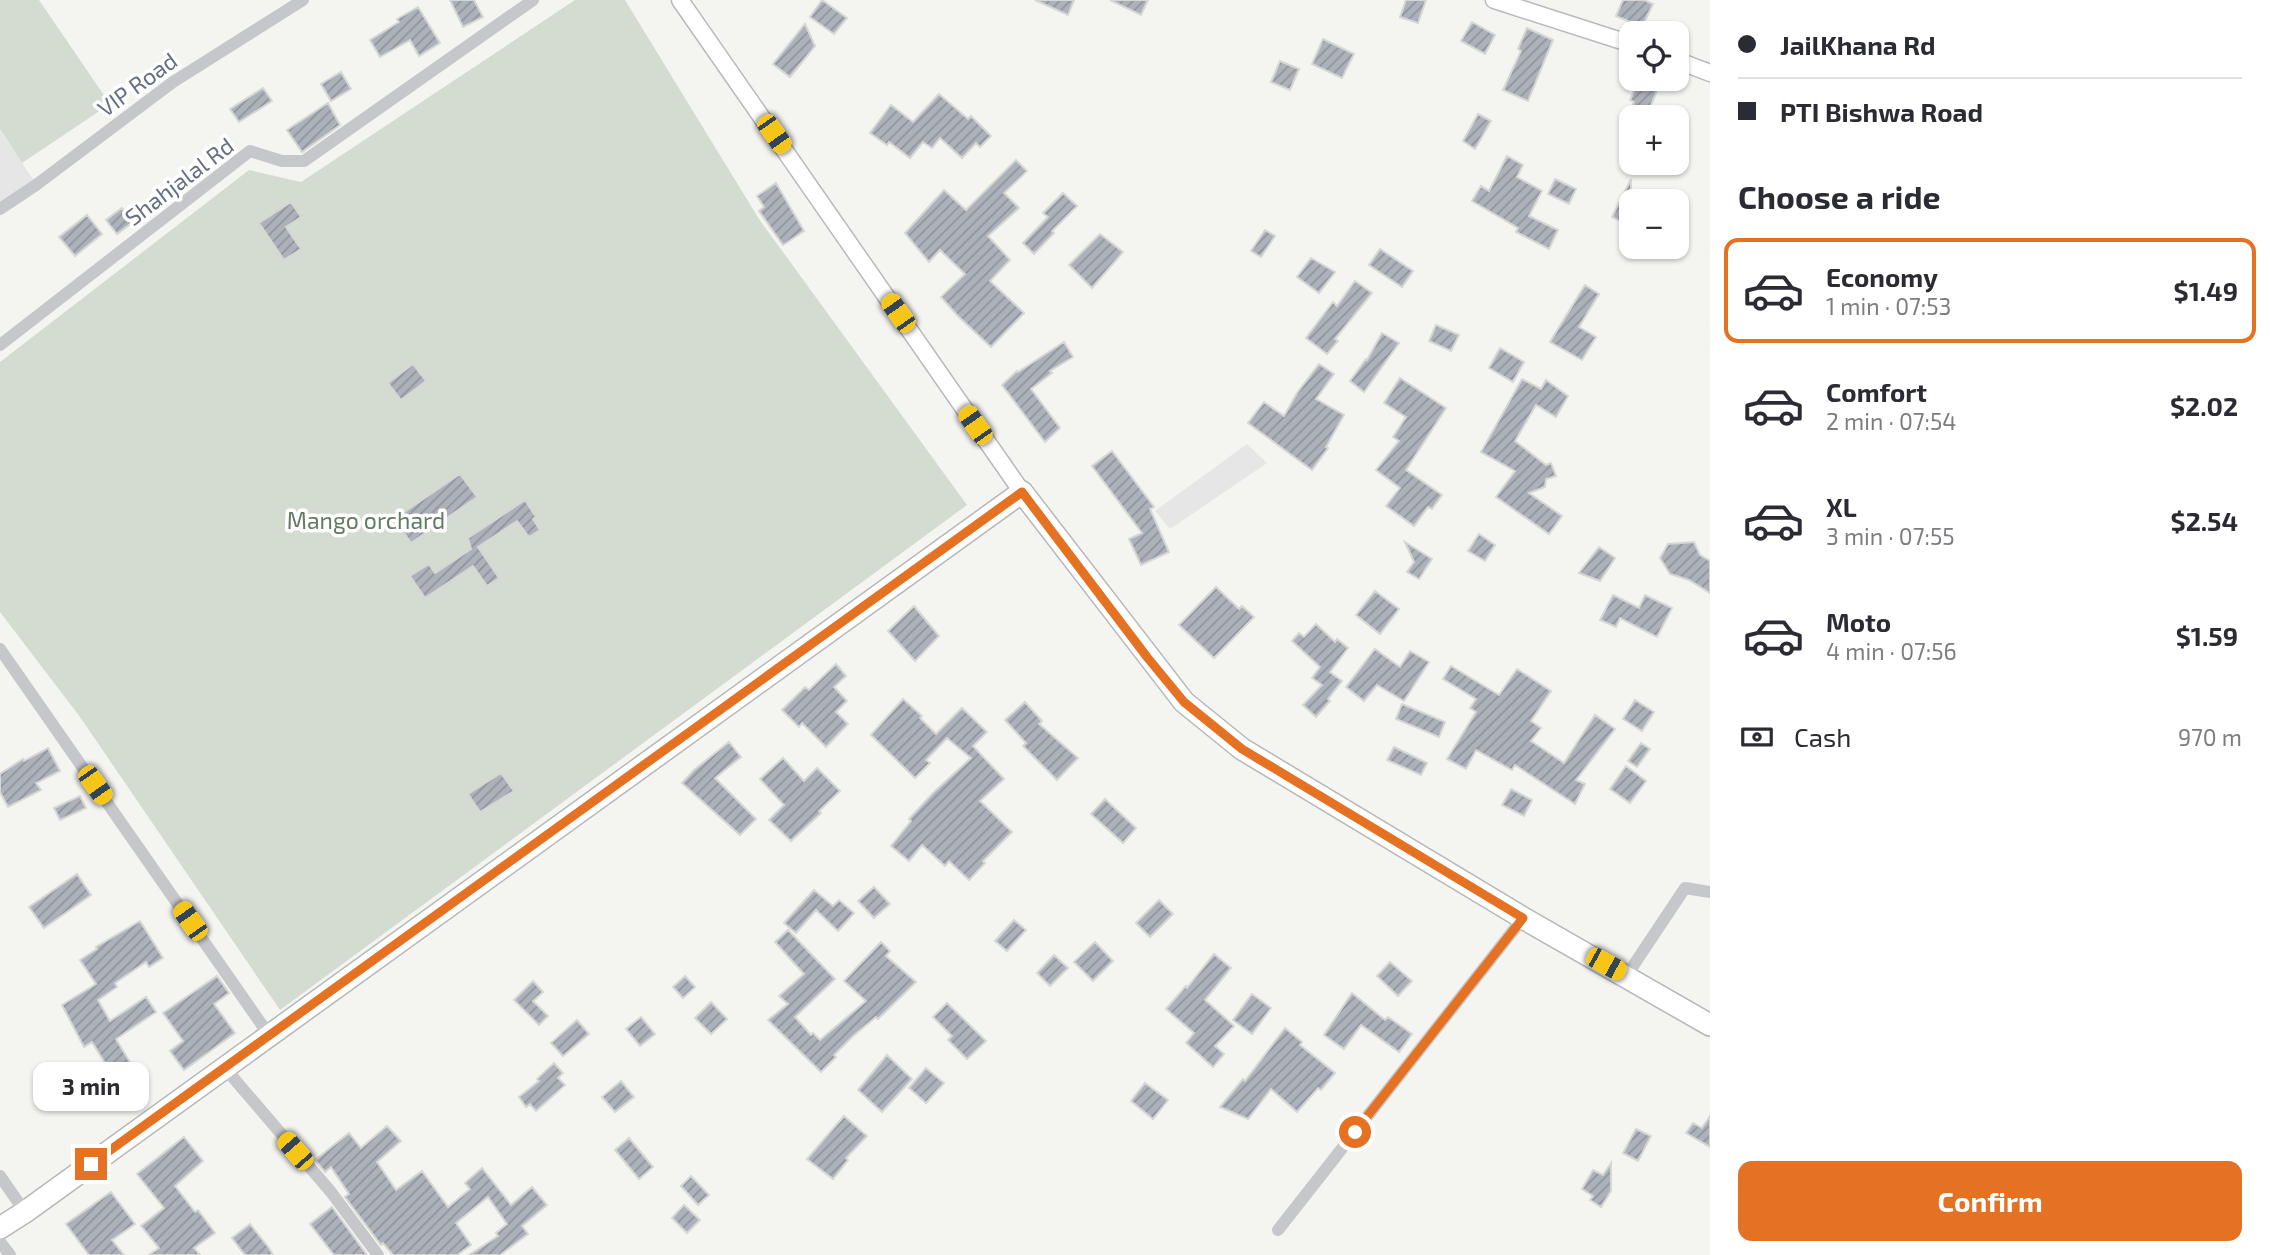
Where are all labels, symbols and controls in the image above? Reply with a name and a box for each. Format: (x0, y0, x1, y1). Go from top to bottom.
map controls (1619, 21, 1689, 259)
button: locate (1619, 21, 1689, 91)
text: JailKhana Rd (1780, 29, 1935, 60)
street label: VIP Road (92, 46, 182, 122)
text: PTI Bishwa Road (1780, 96, 1983, 127)
button: + (1619, 105, 1689, 175)
car (754, 111, 795, 157)
street label: Shahjalal Rd (119, 131, 239, 231)
text: Choose a ride (1738, 177, 1941, 215)
button: − (1619, 189, 1689, 259)
icon: car (1742, 259, 1805, 322)
text: Economy (1826, 261, 1938, 292)
text: $1.49 (2174, 275, 2238, 306)
car (878, 290, 919, 336)
text: 1 min · 07:53 (1826, 292, 1951, 320)
icon: car (1742, 374, 1805, 437)
text: Comfort (1826, 376, 1927, 407)
text: $2.02 (2170, 390, 2238, 421)
car (955, 402, 996, 448)
text: 2 min · 07:54 (1826, 407, 1957, 435)
icon: car (1742, 489, 1805, 552)
text: XL (1826, 491, 1857, 522)
text: $2.54 (2171, 505, 2238, 536)
park label: Mango orchard (287, 506, 445, 534)
text: 3 min · 07:55 (1826, 522, 1955, 550)
icon: car (1742, 604, 1805, 667)
text: Moto (1826, 606, 1891, 637)
text: $1.59 (2176, 620, 2238, 651)
text: 4 min · 07:56 (1826, 637, 1957, 665)
icon: cash (1738, 718, 1776, 756)
text: Cash (1794, 721, 1851, 752)
text: 970 m (2178, 723, 2242, 751)
car (75, 762, 116, 808)
car (170, 898, 211, 944)
car (1583, 945, 1630, 983)
callout: 3 min (33, 1062, 149, 1112)
text: 3 min (62, 1072, 120, 1100)
route start (1339, 1116, 1371, 1148)
car (274, 1128, 317, 1174)
route end (75, 1148, 107, 1180)
button: Confirm (1738, 1161, 2242, 1241)

